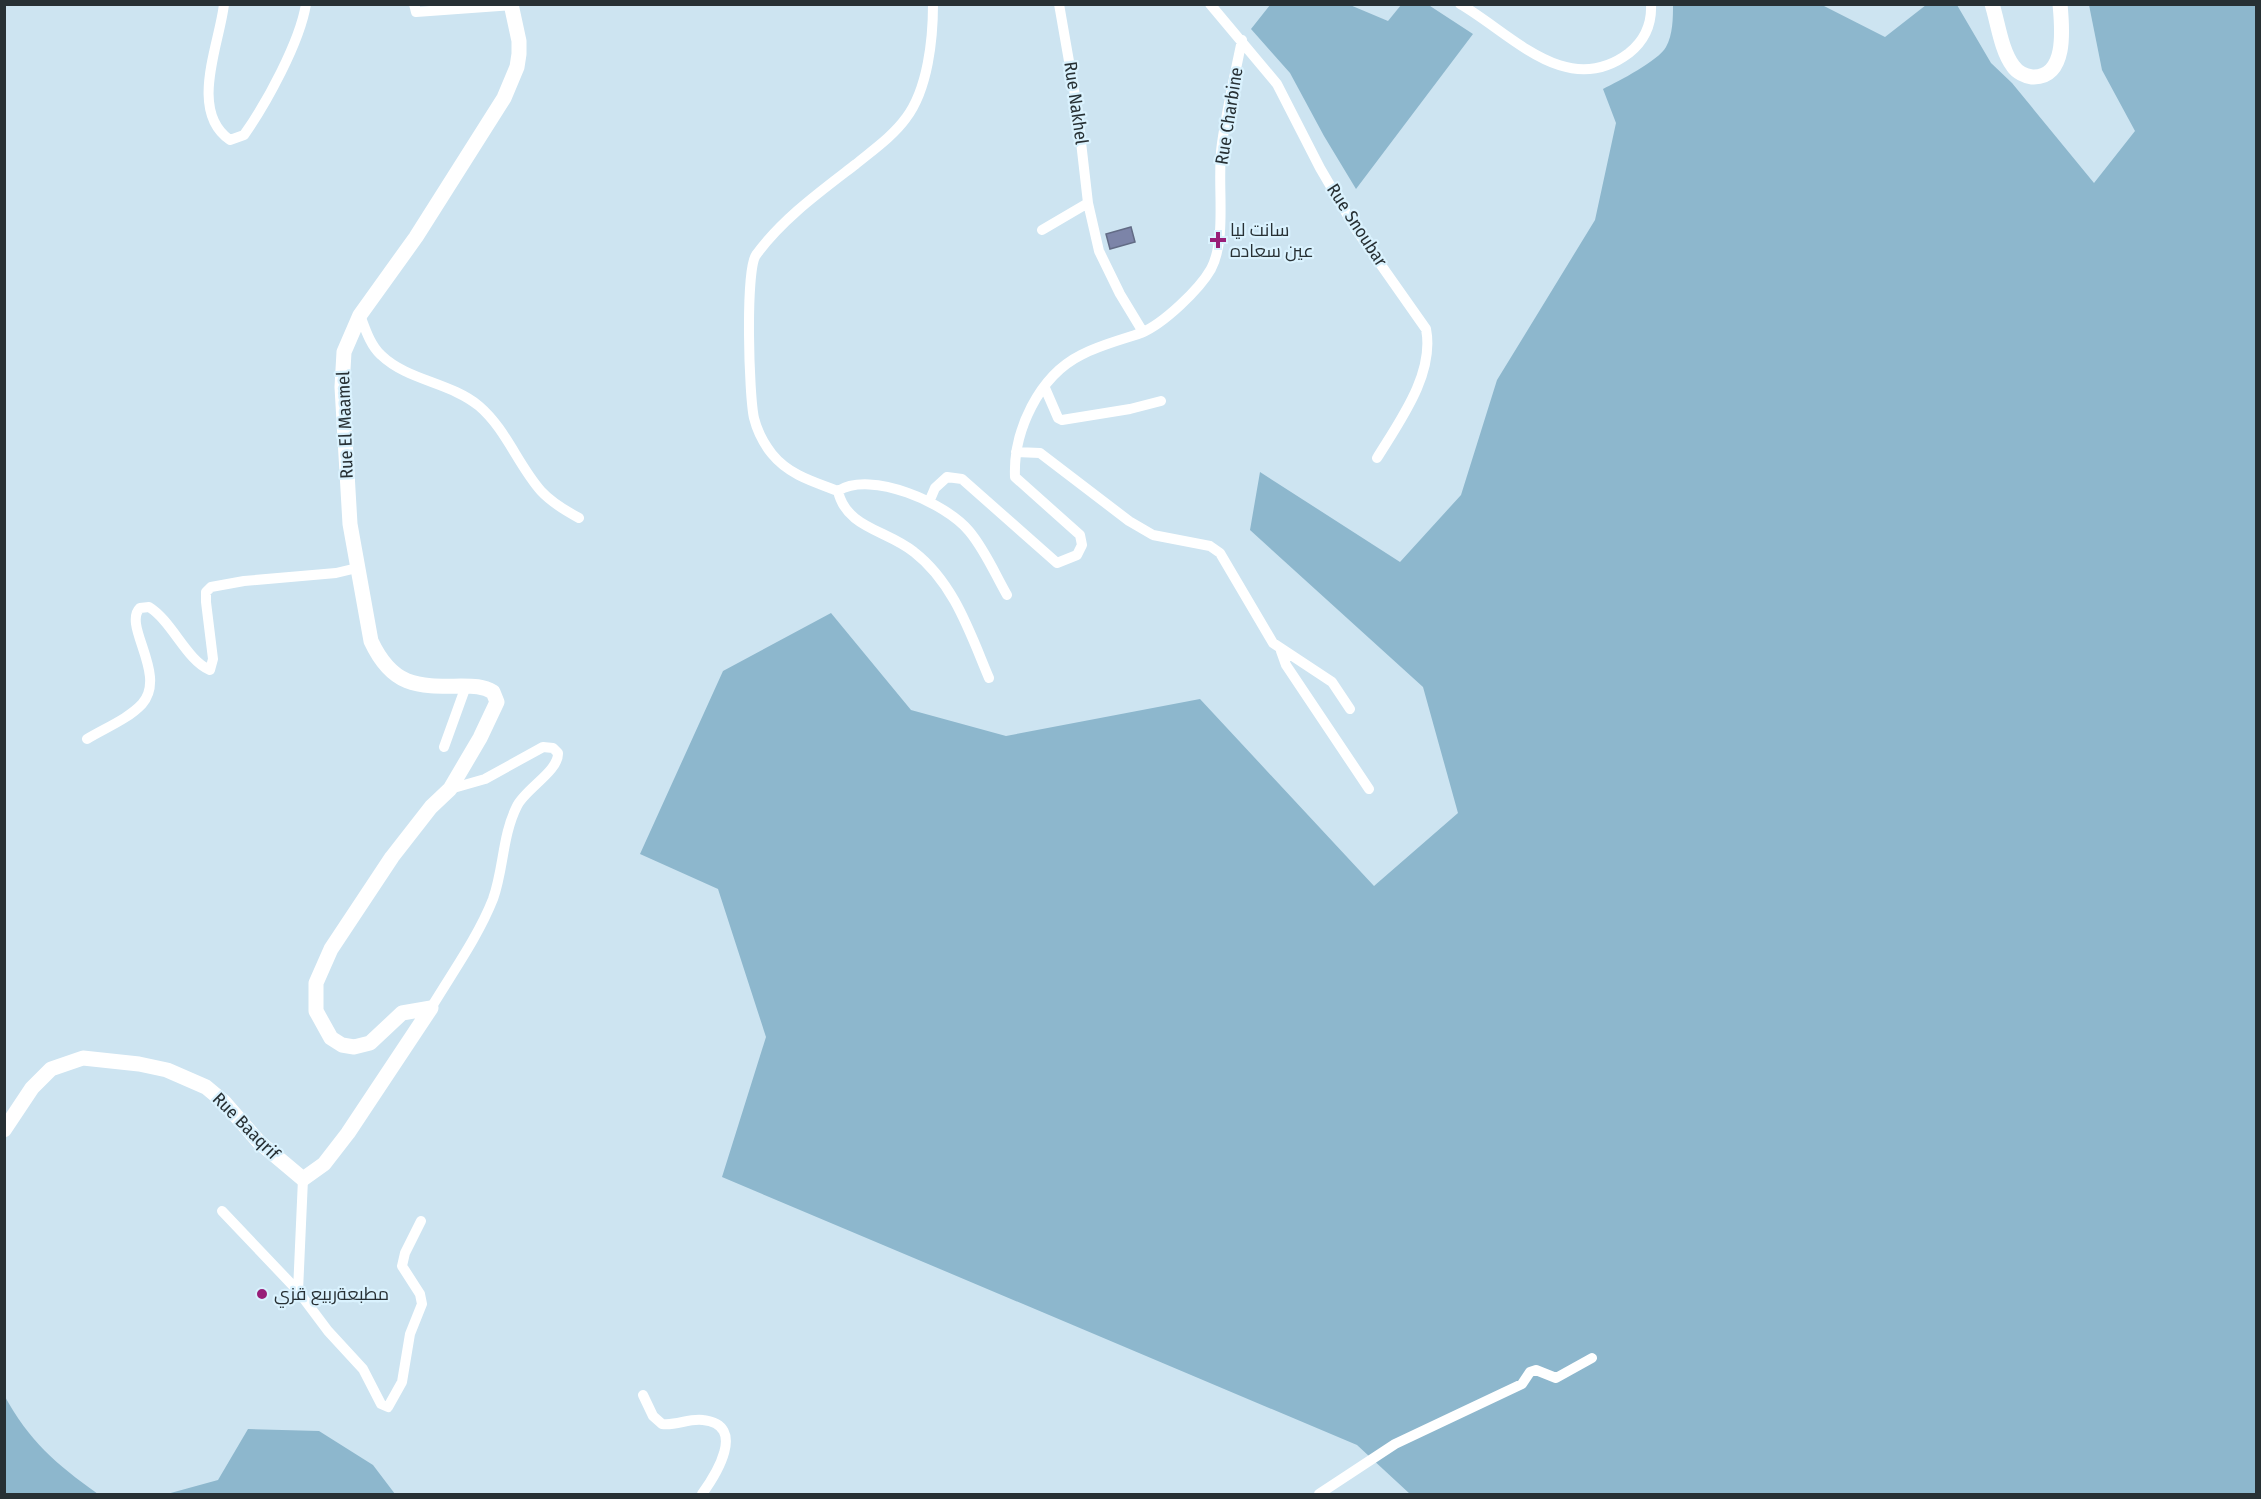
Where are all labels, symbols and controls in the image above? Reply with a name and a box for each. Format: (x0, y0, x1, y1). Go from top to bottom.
street label: Rue Nakhel (1059, 60, 1093, 146)
street label: Rue Charbine (1210, 66, 1248, 166)
street label: Rue Snoubar (1322, 180, 1392, 271)
place label: سانت ليا عين سعاده (1230, 219, 1314, 262)
marker: سانت ليا عين سعاده (1211, 233, 1225, 247)
street label: Rue El Maamel (332, 371, 358, 479)
street label: Rue Baaqrif (208, 1088, 285, 1165)
place label: مطبعةربيع قزي (274, 1283, 389, 1308)
marker: مطبعةربيع قزي (255, 1287, 269, 1301)

